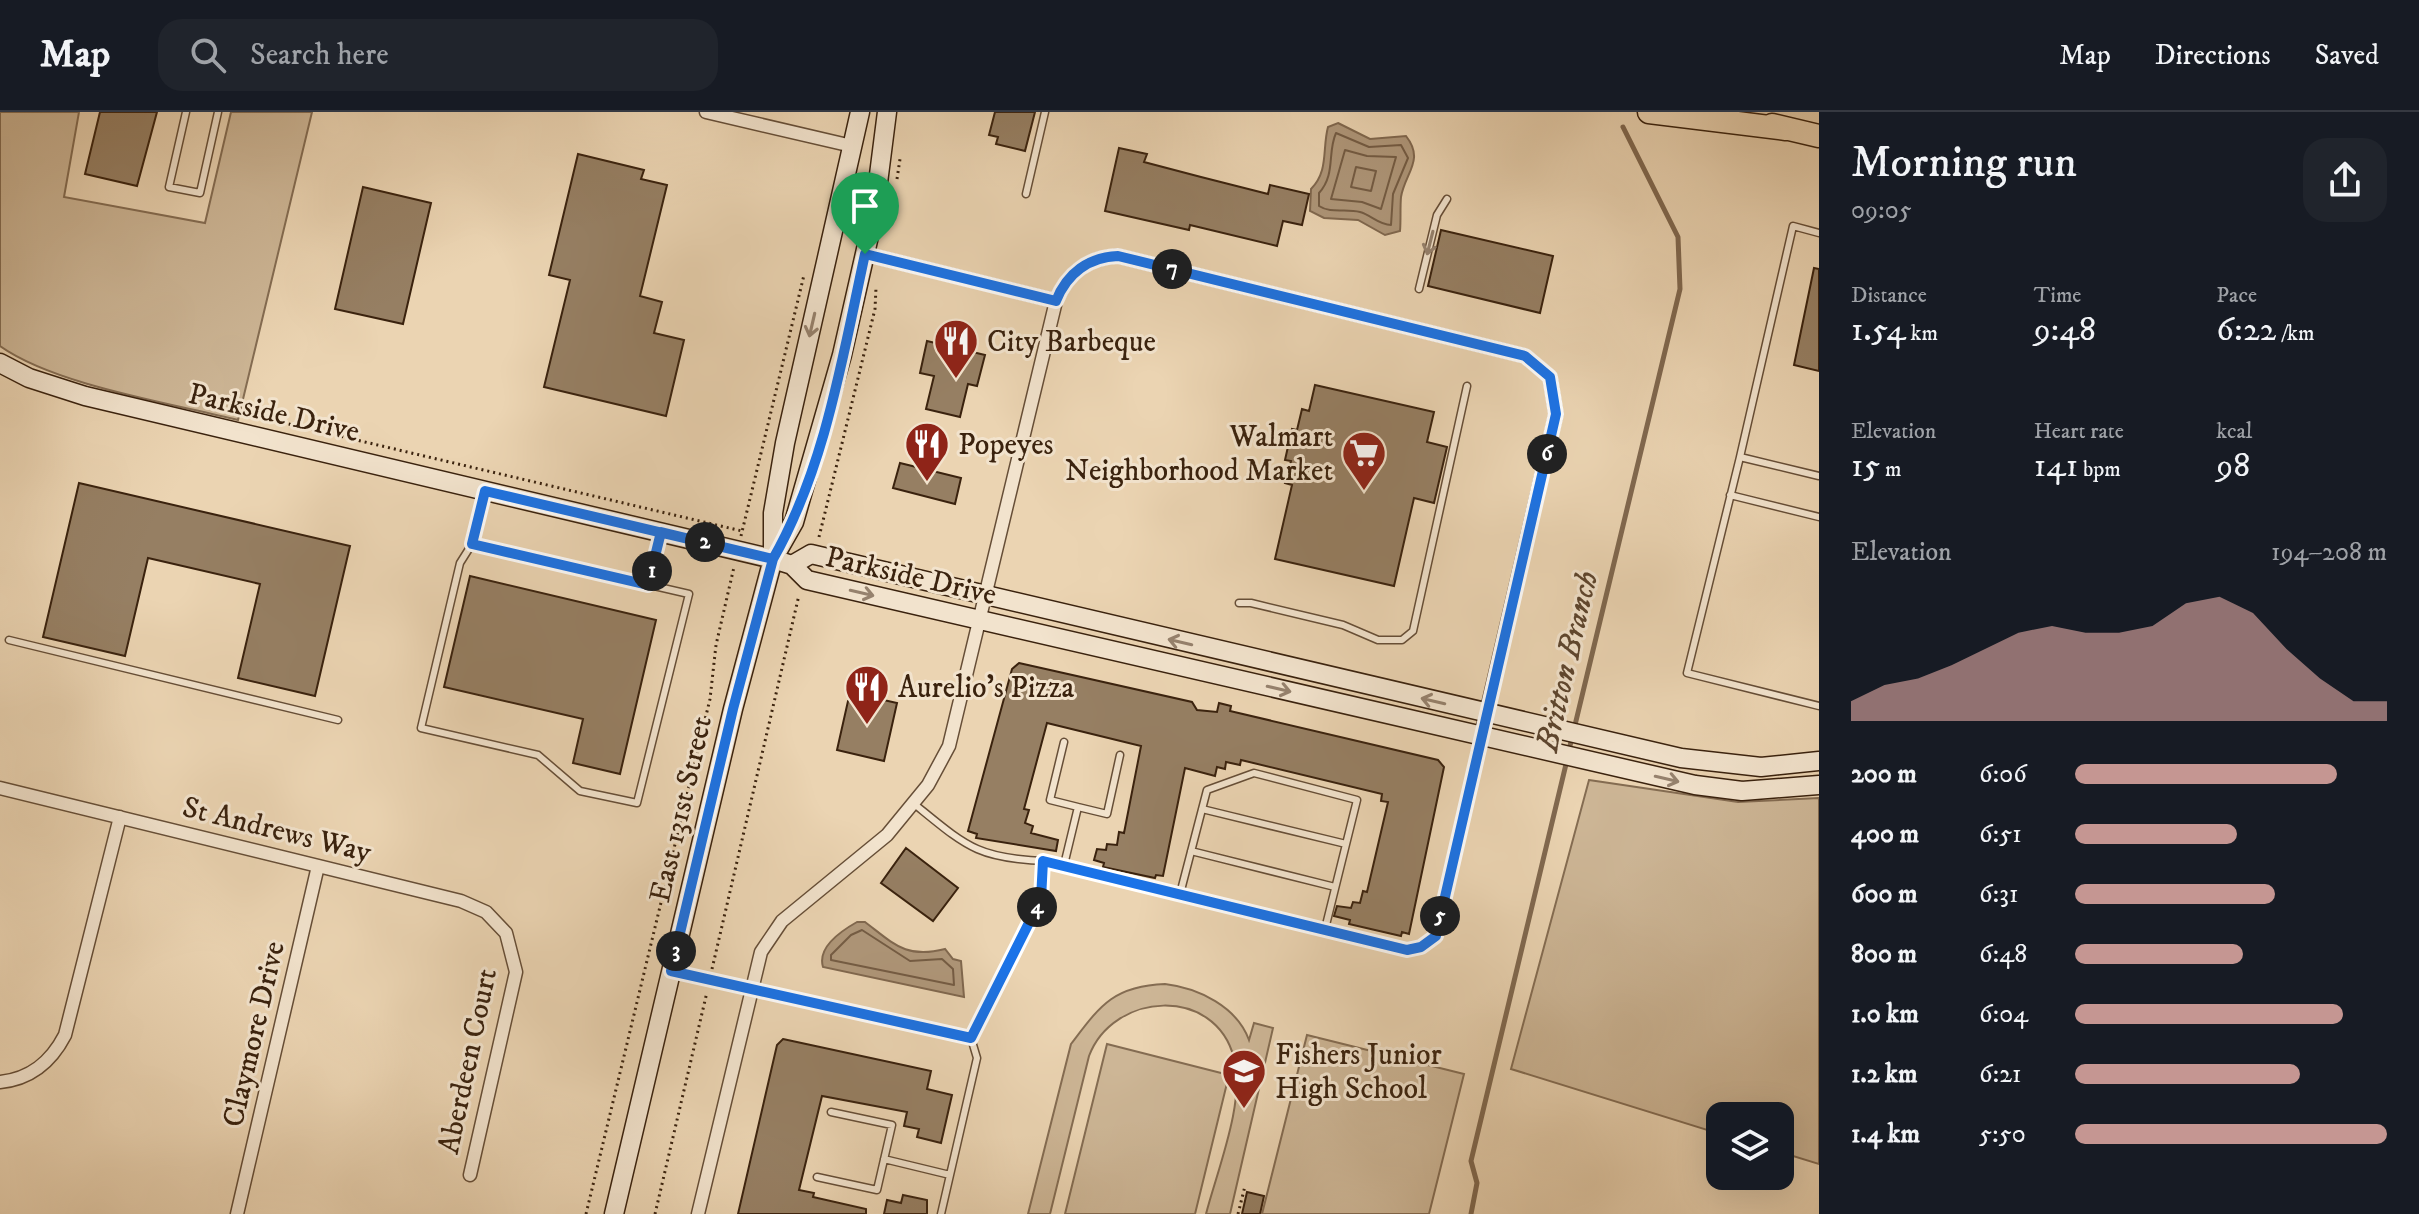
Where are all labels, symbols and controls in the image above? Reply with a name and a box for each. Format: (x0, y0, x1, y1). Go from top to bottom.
search box (158, 19, 718, 91)
text: Map (40, 31, 110, 79)
icon: search (186, 33, 230, 77)
text: Search here (250, 37, 389, 74)
text: Map (2059, 38, 2111, 73)
text: Directions (2155, 38, 2271, 73)
text: Saved (2315, 38, 2379, 73)
text: Morning run (1851, 136, 2077, 191)
button: share (2303, 138, 2387, 222)
pin (831, 172, 899, 254)
icon: arrive (843, 184, 887, 228)
text: 09:05 (1851, 194, 1912, 227)
one-way arrow (1422, 229, 1437, 255)
pin: 7 (1152, 249, 1192, 289)
text: 7 (1166, 255, 1178, 282)
text: Distance (1851, 282, 1927, 309)
text: Time (2034, 282, 2081, 309)
text: Pace (2216, 282, 2257, 309)
text: 1.54 (1851, 309, 1906, 351)
text: 9:48 (2034, 309, 2096, 351)
text: 6:22 (2216, 309, 2276, 351)
one-way arrow (804, 311, 819, 337)
restaurant icon: City Barbeque (932, 317, 980, 380)
text: km (1906, 320, 1938, 347)
text: /km (2276, 320, 2314, 347)
place label: City Barbeque (987, 324, 1156, 361)
street label: Parkside Drive (185, 376, 363, 451)
text: Elevation (1851, 418, 1936, 445)
text: Heart rate (2034, 418, 2124, 445)
text: kcal (2216, 418, 2252, 445)
place label: Walmart Neighborhood Market (1065, 419, 1333, 490)
restaurant icon: Popeyes (903, 420, 951, 483)
place label: Popeyes (958, 427, 1054, 464)
supermarket icon: Walmart Neighborhood Market (1340, 429, 1388, 492)
pin: 6 (1527, 434, 1567, 474)
text: 6 (1541, 440, 1553, 467)
text: 15 (1851, 445, 1880, 487)
text: 141 (2034, 445, 2078, 487)
text: 98 (2216, 445, 2250, 487)
text: m (1880, 456, 1901, 483)
text: bpm (2078, 456, 2121, 483)
pin: 2 (685, 522, 725, 562)
text: 2 (700, 528, 710, 555)
text: Elevation (1851, 536, 1952, 569)
text: 194–208 m (2271, 536, 2387, 569)
street label: Parkside Drive (822, 539, 1000, 614)
pin: 1 (632, 551, 672, 591)
text: 1 (648, 557, 656, 584)
water label: Britton Branch (1528, 567, 1608, 756)
one-way arrow (848, 586, 874, 601)
one-way arrow (1168, 634, 1194, 649)
restaurant icon: Aurelio's Pizza (843, 663, 891, 726)
place label: Aurelio's Pizza (898, 670, 1074, 707)
one-way arrow (1265, 682, 1291, 697)
one-way arrow (1421, 693, 1447, 708)
street label: East 131st Street (642, 712, 721, 906)
text: 200 m (1851, 758, 1917, 791)
text: 6:06 (1979, 758, 2027, 791)
one-way arrow (1653, 772, 1679, 787)
street label: St Andrews Way (178, 789, 376, 872)
text: 400 m (1851, 818, 1919, 851)
text: 6:51 (1979, 818, 2022, 851)
text: 600 m (1851, 878, 1918, 911)
text: 6:31 (1979, 878, 2019, 911)
pin: 4 (1017, 887, 1057, 927)
text: 4 (1031, 893, 1043, 920)
pin: 5 (1420, 896, 1460, 936)
text: 5 (1435, 902, 1445, 929)
pin: 3 (656, 931, 696, 971)
text: 3 (672, 937, 680, 964)
street label: Claymore Drive (215, 938, 294, 1131)
text: 800 m (1851, 938, 1917, 971)
text: 6:48 (1979, 938, 2027, 971)
street label: Aberdeen Court (431, 965, 506, 1157)
text: 1.0 km (1851, 998, 1919, 1031)
text: 6:04 (1979, 998, 2028, 1031)
place label: Fishers Junior High School (1275, 1037, 1442, 1108)
school or university icon: Fishers Junior High School (1220, 1047, 1268, 1110)
text: 1.2 km (1851, 1058, 1917, 1091)
text: 6:21 (1979, 1058, 2022, 1091)
map controls (1706, 1102, 1794, 1190)
button: layers (1706, 1102, 1794, 1190)
text: 1.4 km (1851, 1118, 1920, 1151)
text: 5:50 (1979, 1118, 2026, 1151)

